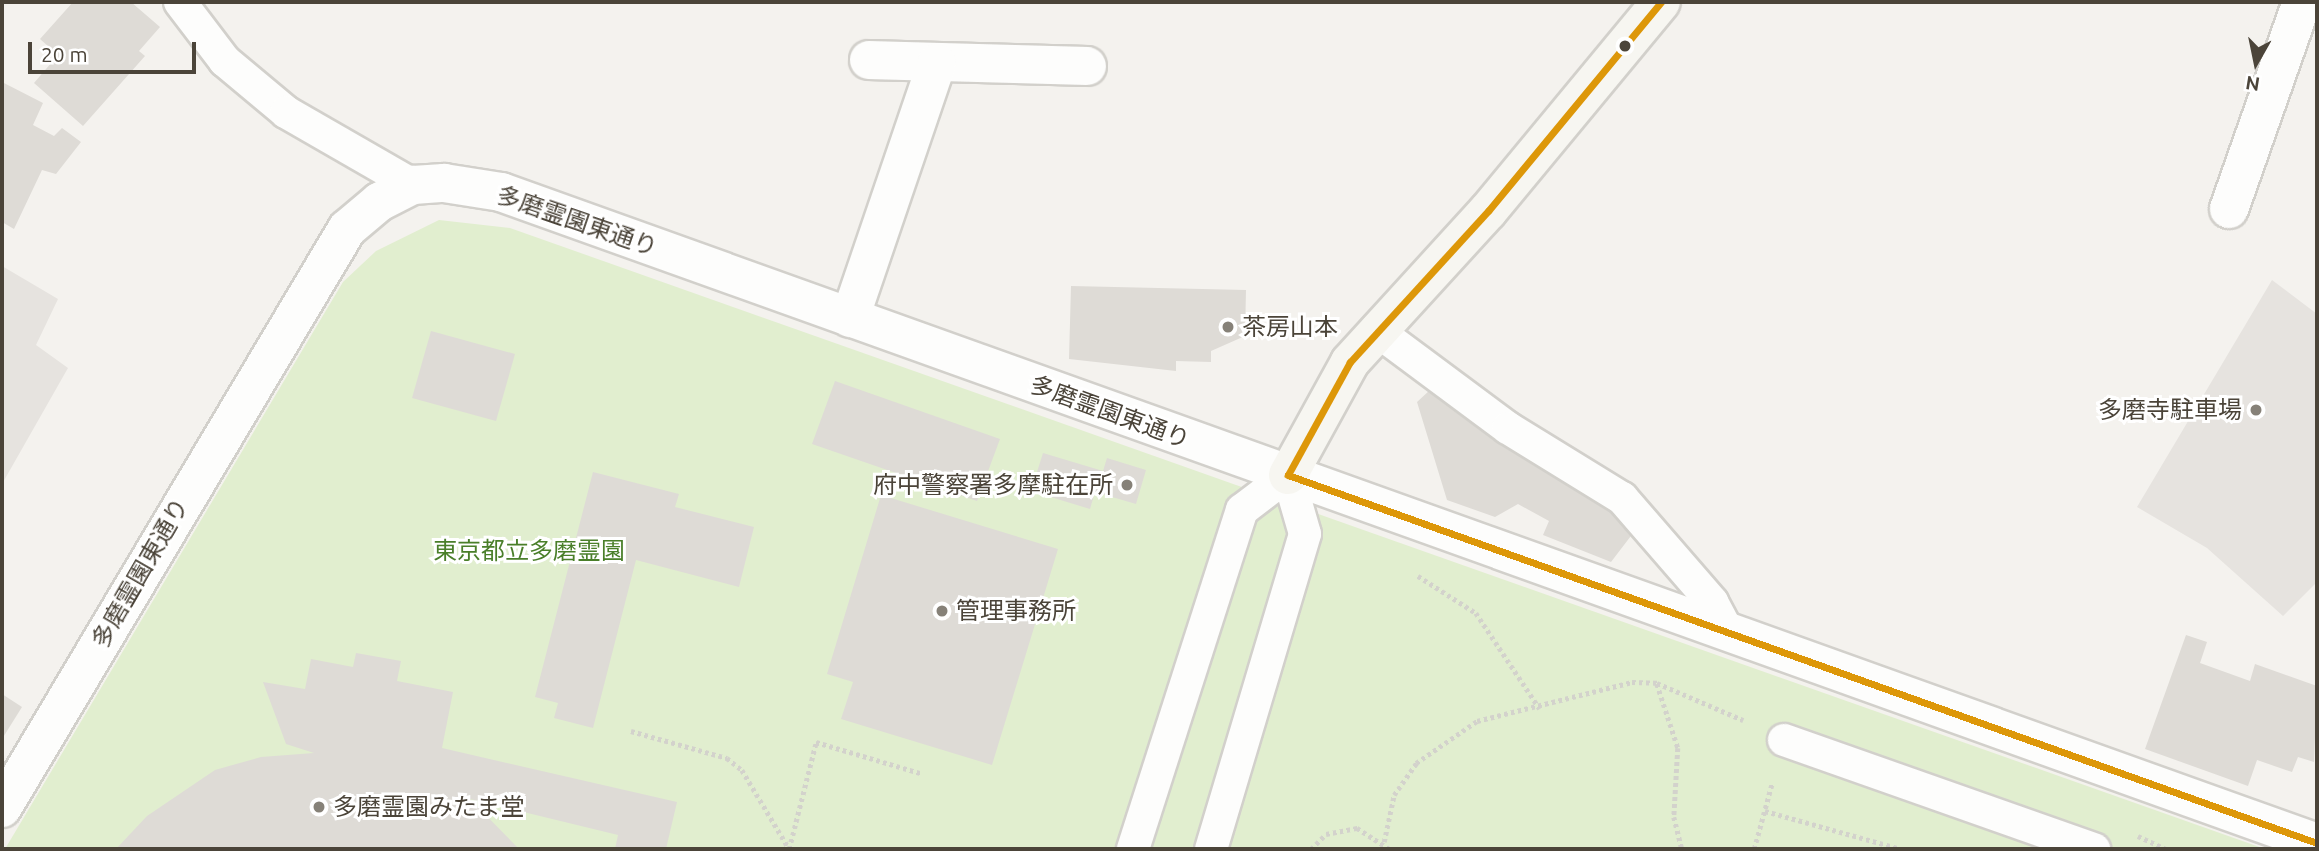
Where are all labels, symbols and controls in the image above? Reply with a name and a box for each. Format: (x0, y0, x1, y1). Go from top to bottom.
scale bar (32, 28, 200, 72)
north arrow (2221, 28, 2291, 98)
unlabelled marker (1618, 39, 1632, 53)
text: 20 m (41, 42, 88, 66)
text: N (2244, 72, 2261, 96)
street label: 多磨霊園東通り (493, 180, 661, 262)
place label: 茶房山本 (1242, 313, 1338, 341)
marker: 茶房山本 (1220, 319, 1236, 335)
street label: 多磨霊園東通り (1026, 370, 1194, 454)
place label: 多磨寺駐車場 (2098, 396, 2242, 424)
marker: 多磨寺駐車場 (2248, 402, 2264, 418)
place label: 府中警察署多摩駐在所 (873, 471, 1113, 499)
marker: 府中警察署多摩駐在所 (1119, 477, 1135, 493)
street label: 多磨霊園東通り (86, 493, 194, 653)
park label: 東京都立多磨霊園 (433, 537, 625, 565)
place label: 管理事務所 (956, 597, 1076, 625)
marker: 管理事務所 (934, 603, 950, 619)
place label: 多磨霊園みたま堂 (333, 793, 525, 821)
marker: 多磨霊園みたま堂 (311, 799, 327, 815)

